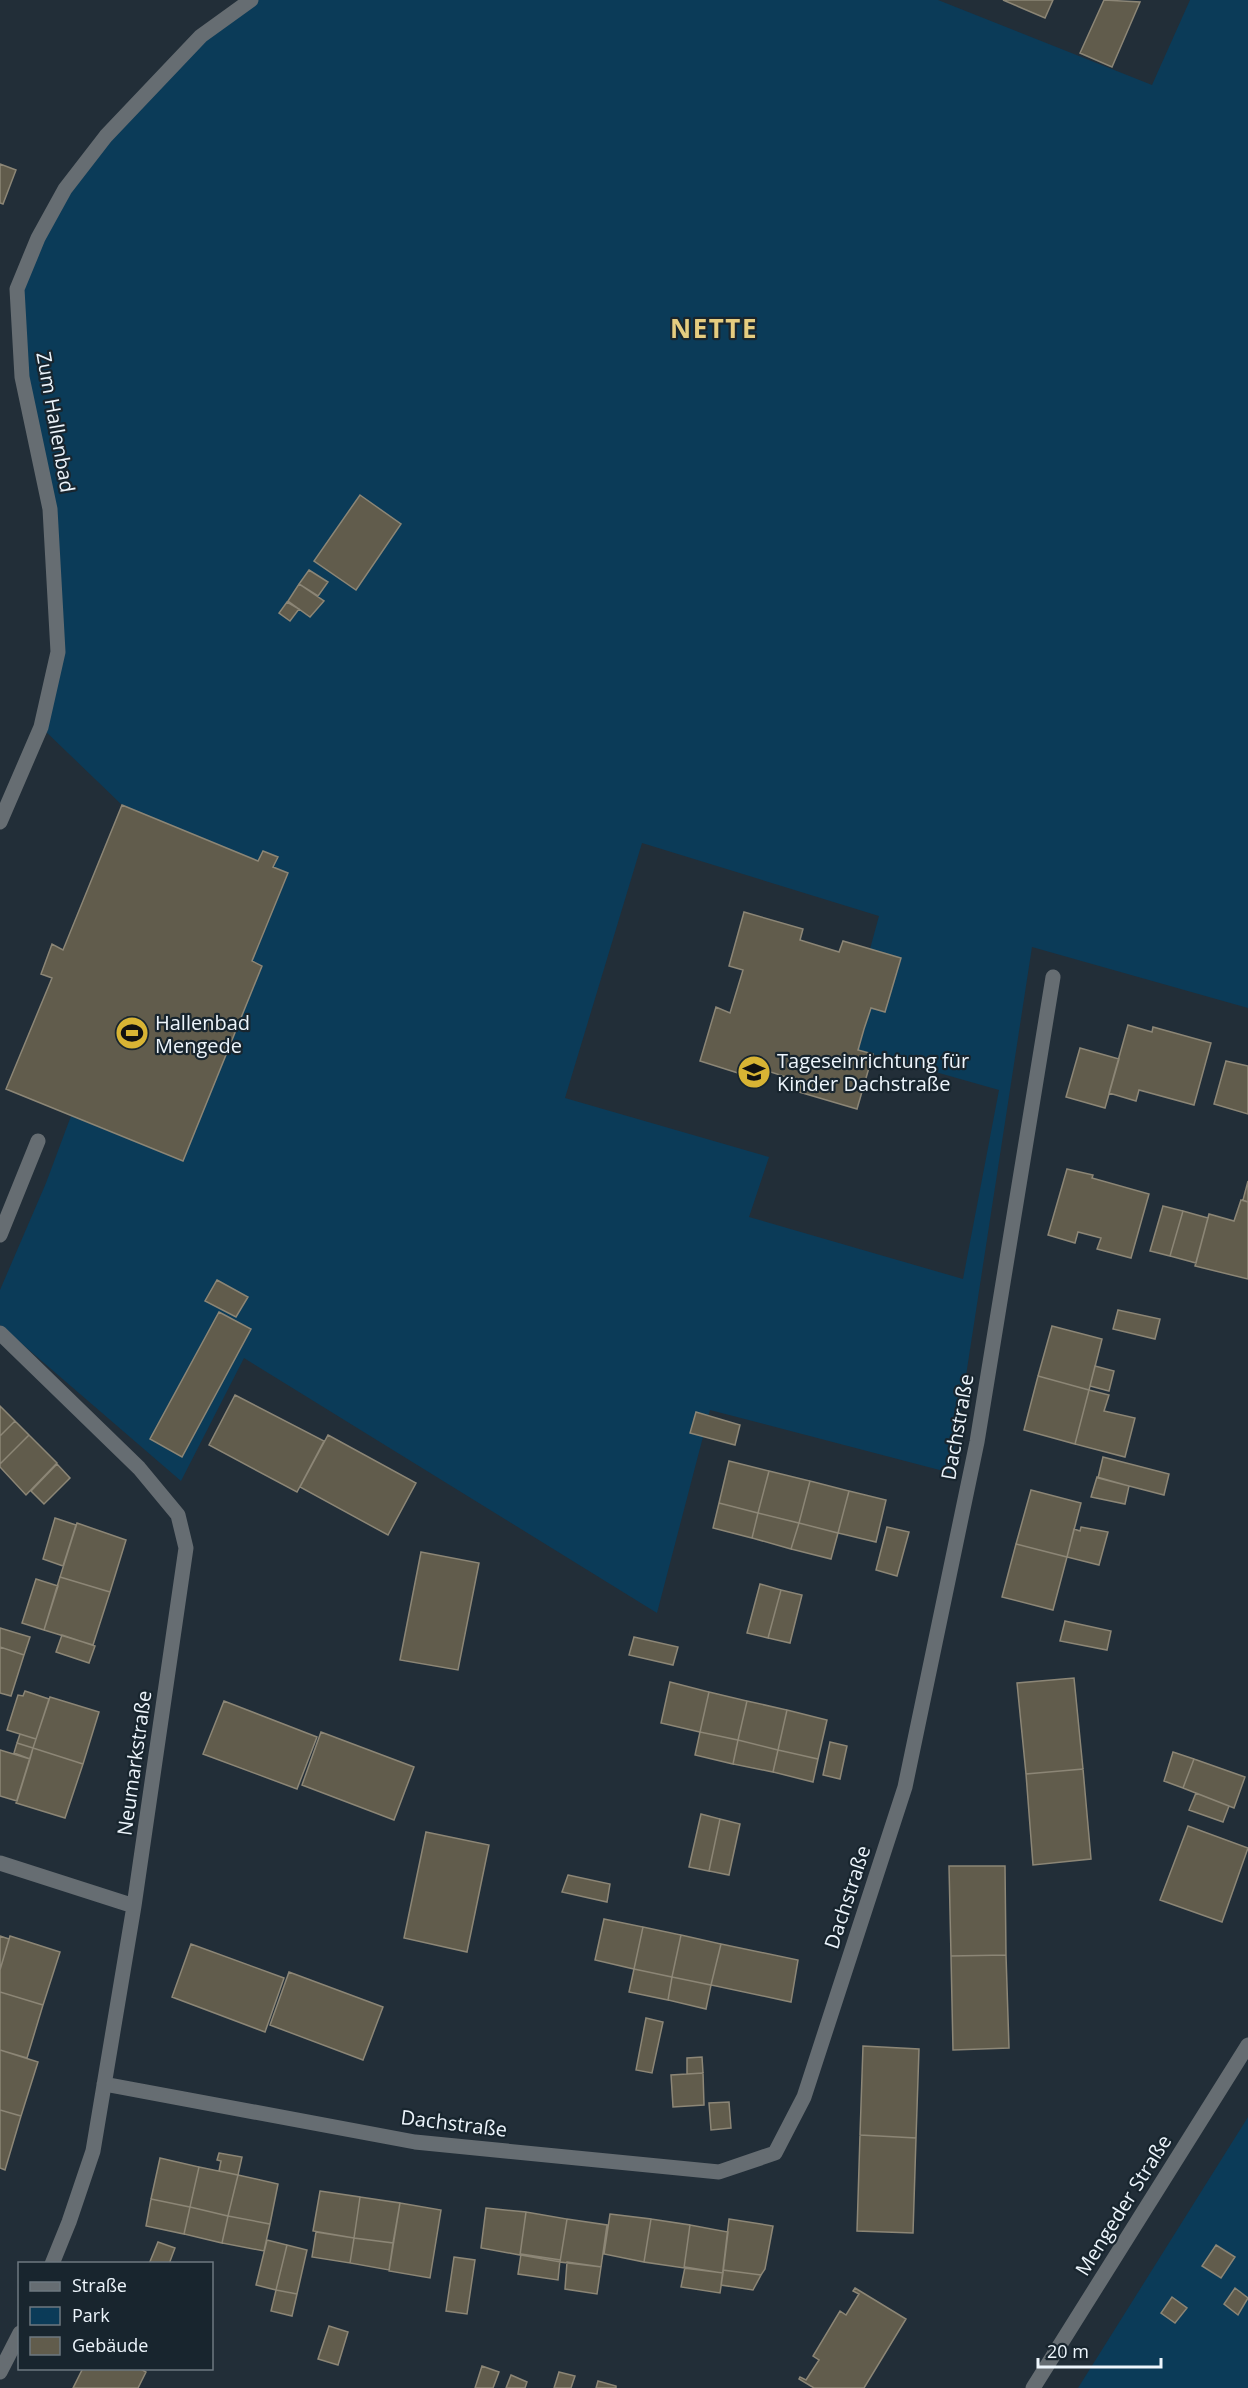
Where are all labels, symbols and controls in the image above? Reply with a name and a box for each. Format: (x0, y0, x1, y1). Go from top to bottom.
district label: NETTE (670, 310, 758, 346)
street label: Zum Hallenbad (30, 350, 82, 494)
place label: Hallenbad Mengede (155, 1009, 250, 1059)
sports icon: Hallenbad Mengede (114, 1015, 150, 1051)
place label: Tageseinrichtung für Kinder Dachstraße (777, 1047, 969, 1097)
school or university icon: Tageseinrichtung für Kinder Dachstraße (736, 1054, 772, 1090)
street label: Dachstraße (934, 1372, 980, 1482)
street label: Neumarkstraße (110, 1689, 158, 1837)
street label: Dachstraße (818, 1842, 876, 1952)
street label: Dachstraße (399, 2103, 509, 2143)
street label: Mengeder Straße (1069, 2129, 1177, 2281)
legend (18, 2262, 213, 2370)
text: Straße (72, 2273, 127, 2297)
text: Park (72, 2303, 110, 2327)
scale bar (1038, 2331, 1161, 2369)
text: Gebäude (72, 2333, 148, 2357)
text: 20 m (1047, 2339, 1089, 2363)

